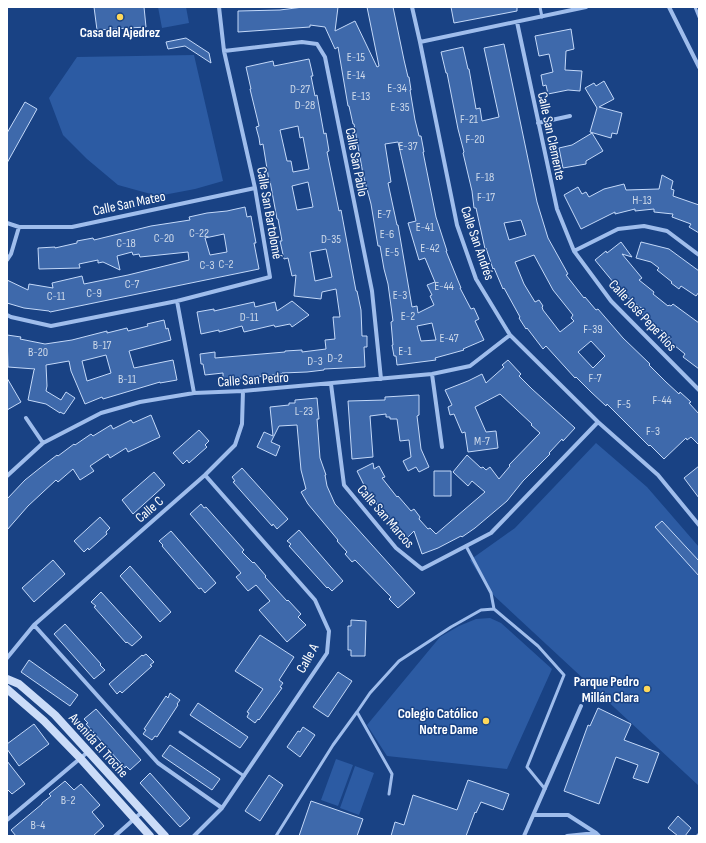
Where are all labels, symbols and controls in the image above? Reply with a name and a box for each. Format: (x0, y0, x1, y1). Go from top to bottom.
marker: Casa del Ajedrez (115, 12, 125, 22)
place label: Casa del Ajedrez (80, 24, 161, 41)
house number: E-15 (347, 50, 365, 65)
house number: E-14 (347, 68, 365, 83)
house number: E-34 (387, 81, 407, 96)
house number: D-27 (290, 82, 310, 97)
house number: E-13 (352, 89, 370, 104)
street label: Calle San Clemente (534, 90, 569, 182)
house number: D-28 (295, 98, 315, 113)
house number: E-35 (390, 100, 410, 115)
house number: F-21 (460, 112, 479, 127)
street label: Calle San Pablo (341, 126, 372, 198)
house number: F-20 (465, 132, 485, 147)
house number: E-37 (398, 139, 418, 154)
street label: Calle San Bartolomé (253, 166, 286, 261)
house number: F-18 (476, 170, 494, 185)
street label: Calle San Mateo (91, 187, 167, 219)
house number: F-17 (477, 190, 495, 205)
house number: H-13 (632, 193, 652, 208)
street label: Calle San Andrés (457, 204, 498, 282)
house number: E-7 (377, 207, 391, 222)
house number: E-41 (416, 220, 435, 235)
house number: C-22 (189, 226, 209, 241)
house number: E-6 (380, 227, 394, 242)
house number: C-20 (154, 231, 174, 246)
house number: D-35 (321, 232, 341, 247)
house number: C-18 (116, 236, 136, 251)
house number: E-42 (420, 241, 440, 256)
house number: E-5 (385, 245, 399, 260)
house number: C-2 (218, 257, 234, 272)
house number: C-3 (199, 258, 215, 273)
street label: Calle José Pepe Ríos (605, 276, 680, 355)
house number: C-7 (125, 277, 139, 292)
house number: E-44 (434, 279, 454, 294)
house number: C-9 (86, 286, 102, 301)
house number: E-3 (393, 288, 407, 303)
house number: C-11 (47, 289, 66, 304)
house number: E-2 (401, 309, 415, 324)
house number: D-11 (240, 310, 259, 325)
house number: F-39 (583, 322, 603, 337)
house number: E-47 (439, 331, 459, 346)
house number: B-17 (93, 338, 112, 353)
house number: E-1 (398, 344, 413, 359)
house number: B-20 (28, 345, 48, 360)
house number: D-2 (327, 351, 343, 366)
house number: D-3 (307, 354, 323, 369)
street label: Calle San Pedro (217, 369, 290, 390)
house number: F-7 (588, 371, 602, 386)
house number: B-11 (118, 372, 137, 387)
house number: F-44 (652, 393, 672, 408)
house number: F-5 (617, 397, 631, 412)
house number: L-23 (295, 404, 313, 419)
house number: F-3 (646, 424, 660, 439)
house number: M-7 (474, 434, 490, 449)
street label: Calle San Marcos (353, 481, 418, 552)
street label: Calle C (132, 492, 167, 526)
street label: Calle A (292, 640, 323, 676)
place label: Parque Pedro Millán Clara (574, 673, 639, 706)
marker: Parque Pedro Millán Clara (642, 684, 652, 694)
place label: Colegio Católico Notre Dame (398, 705, 478, 738)
street label: Avenida El Troche (65, 709, 132, 781)
marker: Colegio Católico Notre Dame (481, 716, 491, 726)
house number: B-2 (61, 793, 75, 808)
house number: B-4 (31, 818, 45, 833)

